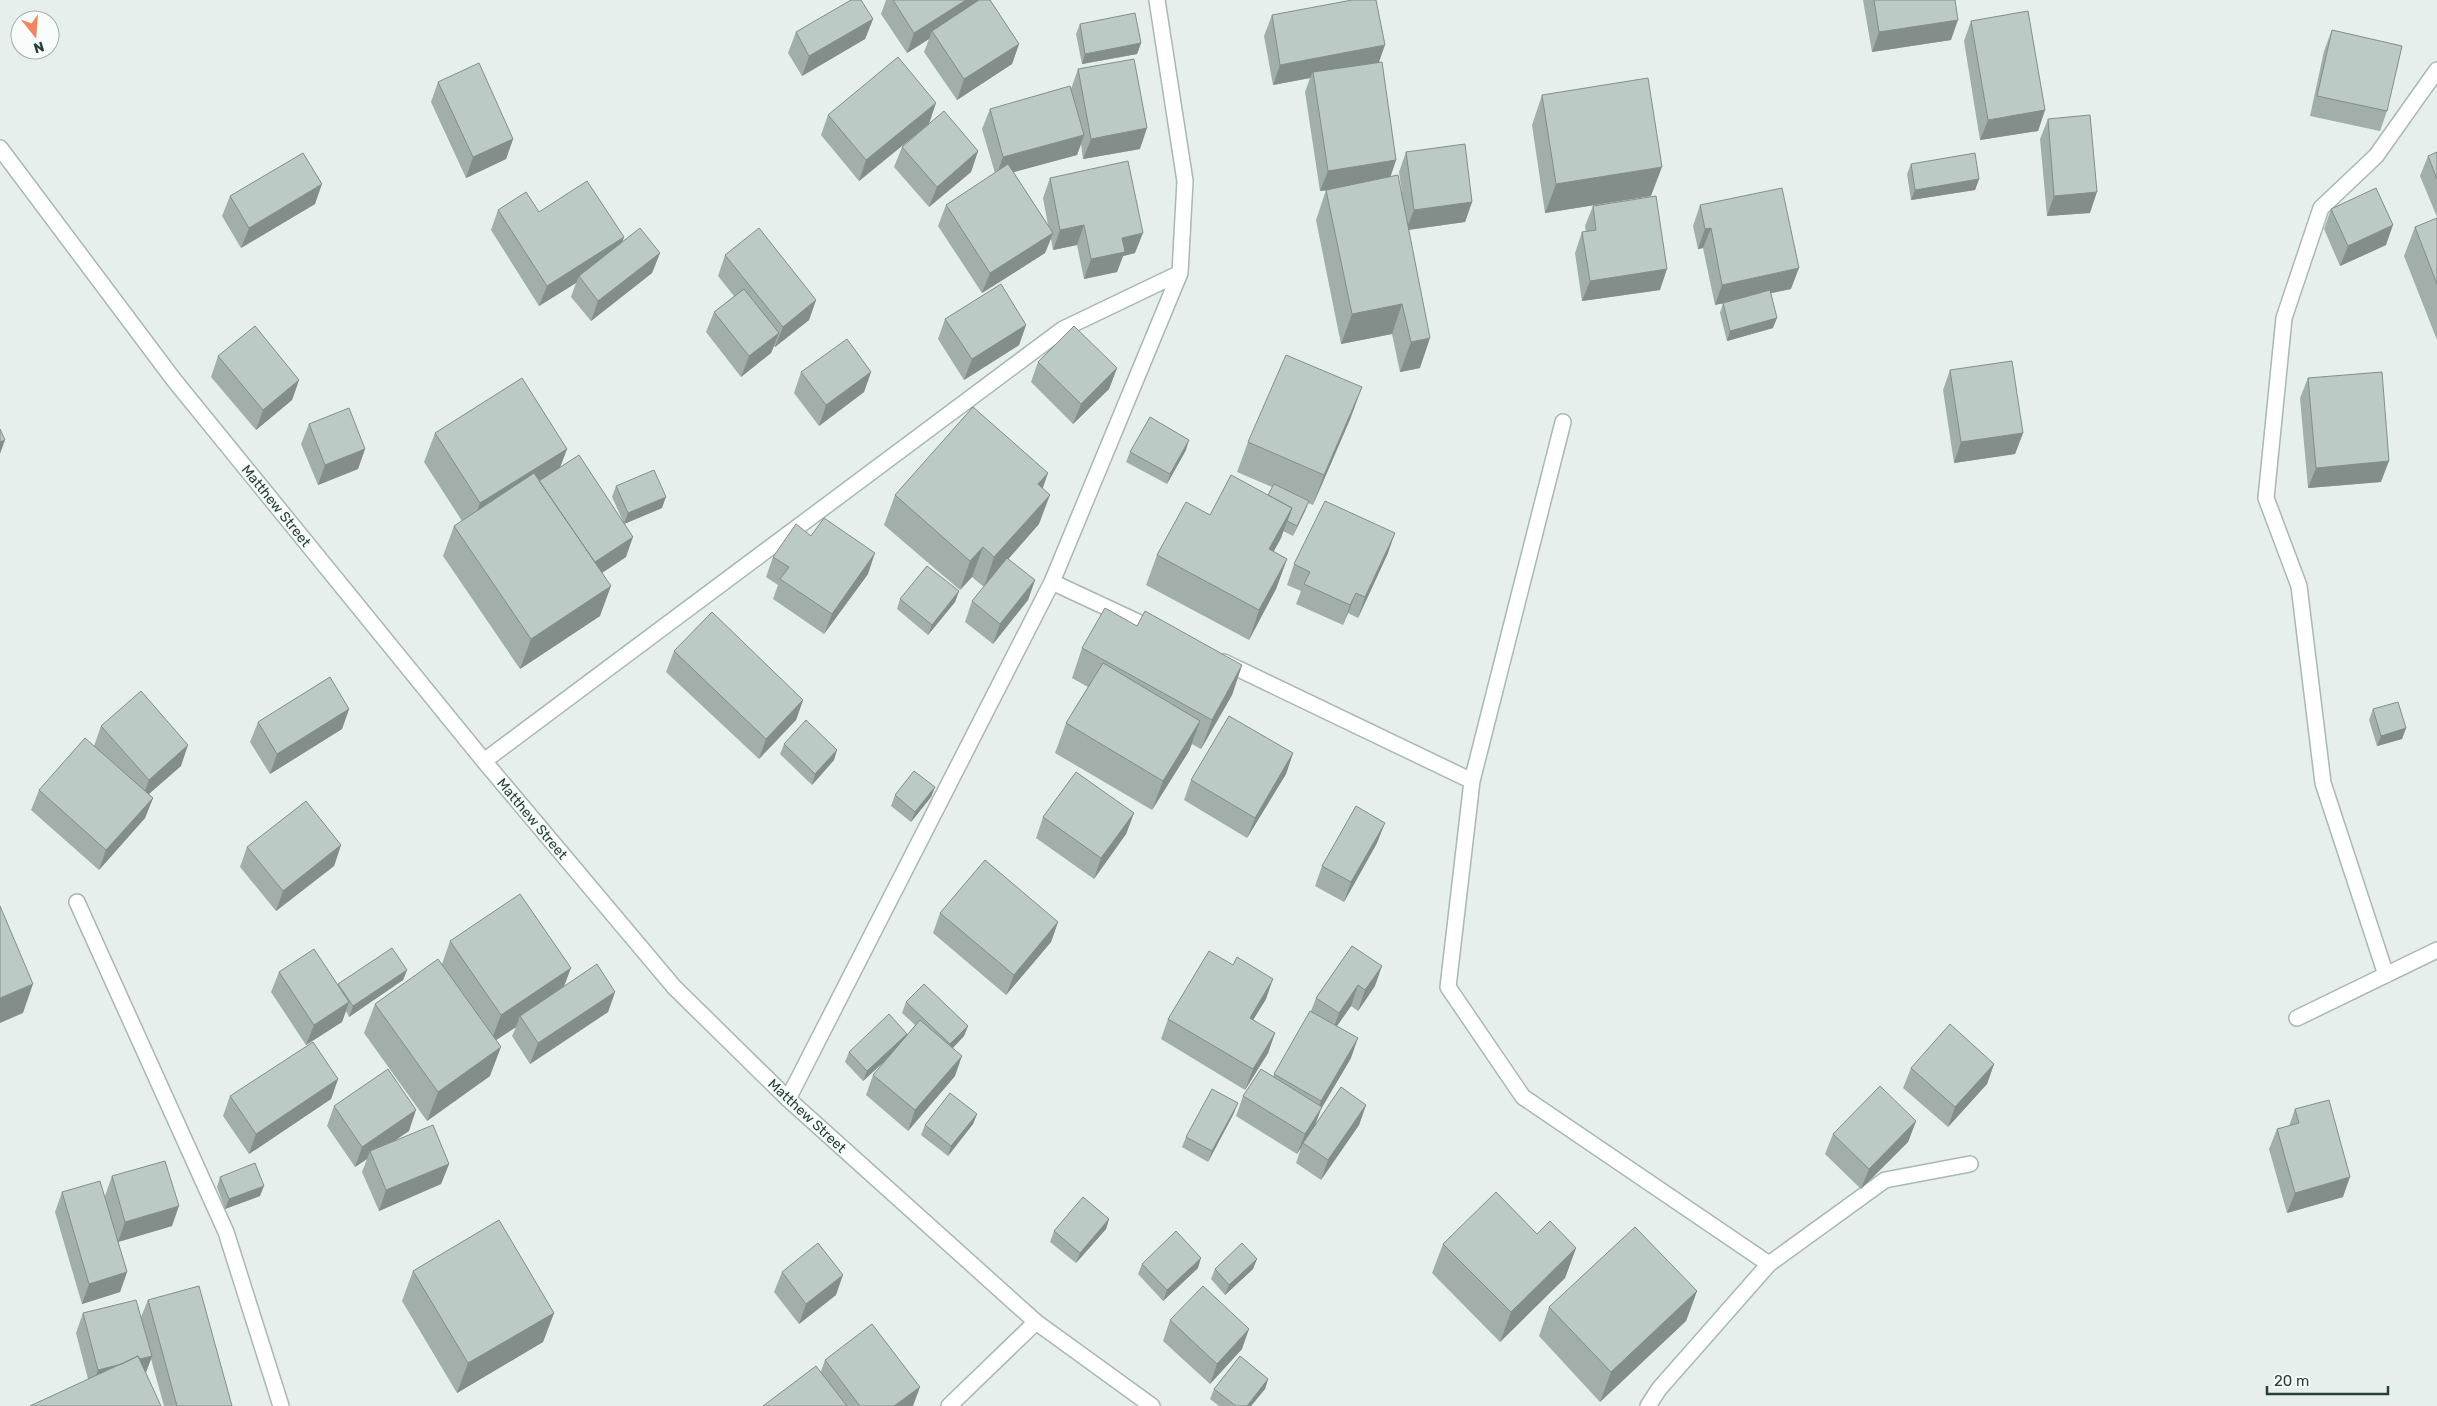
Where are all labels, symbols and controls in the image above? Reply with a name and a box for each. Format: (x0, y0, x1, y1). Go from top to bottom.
north arrow (10, 10, 60, 60)
text: N (31, 37, 46, 57)
street label: Matthew Street (238, 462, 315, 551)
street label: Matthew Street (493, 775, 571, 863)
street label: Matthew Street (764, 1075, 850, 1157)
scale bar (2267, 1364, 2388, 1396)
text: 20 m (2274, 1372, 2309, 1390)

